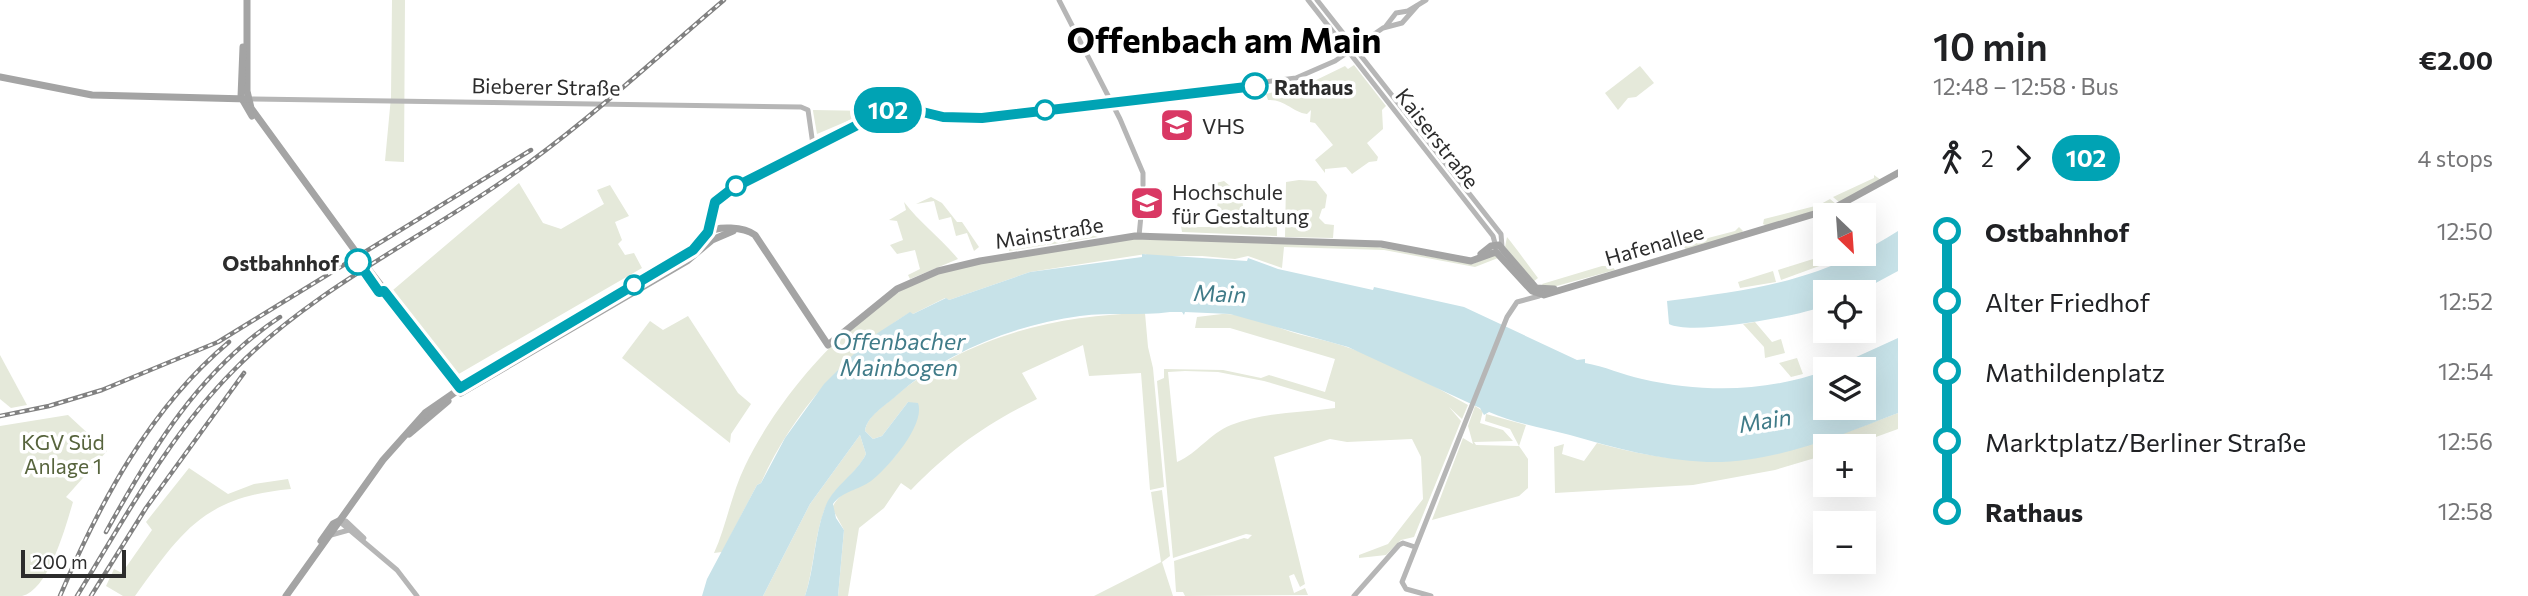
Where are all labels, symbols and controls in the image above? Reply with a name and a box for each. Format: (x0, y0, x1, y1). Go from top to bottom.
district label: Offenbach am Main (1067, 17, 1381, 60)
text: 10 min (1933, 22, 2048, 69)
text: €2.00 (2419, 44, 2493, 75)
street label: Bieberer Straße (471, 72, 621, 100)
text: 12:48 – 12:58 · Bus (1933, 72, 2119, 100)
marker: Rathaus (1242, 73, 1268, 99)
place label: Rathaus (1274, 74, 1354, 99)
street label: Kaiserstraße (1391, 83, 1485, 193)
line badge: 102 (848, 87, 928, 133)
text: 102 (868, 95, 908, 124)
unlabelled marker (1035, 100, 1055, 120)
school or university icon: VHS (1158, 106, 1196, 144)
place label: VHS (1202, 113, 1244, 138)
icon: walk (1933, 139, 1971, 177)
icon: forward (2004, 139, 2042, 177)
text: 102 (2066, 143, 2106, 172)
text: 2 (1981, 144, 1994, 172)
text: 4 stops (2418, 144, 2493, 172)
unlabelled marker (726, 176, 746, 196)
place label: Hochschule für Gestaltung (1172, 179, 1309, 228)
school or university icon: Hochschule für Gestaltung (1128, 184, 1166, 222)
north arrow (1813, 203, 1876, 266)
map controls (1813, 203, 1876, 574)
street label: Mainstraße (993, 211, 1105, 253)
text: Ostbahnhof (1985, 216, 2129, 247)
text: 12:50 (2437, 217, 2493, 245)
street label: Hafenallee (1602, 218, 1706, 270)
marker: Ostbahnhof (345, 249, 371, 275)
place label: Ostbahnhof (222, 250, 339, 275)
unlabelled marker (624, 275, 644, 295)
water label: Main (1193, 278, 1247, 308)
button: locate (1813, 280, 1876, 343)
text: Alter Friedhof (1985, 286, 2150, 317)
text: 12:52 (2439, 287, 2493, 315)
water label: Offenbacher Mainbogen (833, 327, 966, 381)
text: Mathildenplatz (1985, 356, 2165, 387)
button: layers (1813, 357, 1876, 420)
text: 12:54 (2438, 357, 2493, 385)
water label: Main (1737, 402, 1793, 438)
text: Marktplatz/Berliner Straße (1985, 426, 2306, 457)
text: 12:56 (2438, 427, 2493, 455)
park label: KGV Süd Anlage 1 (21, 429, 105, 478)
button: + (1813, 434, 1876, 497)
text: Rathaus (1985, 496, 2083, 527)
text: 12:58 (2438, 497, 2493, 525)
button: − (1813, 511, 1876, 574)
scale bar (21, 547, 126, 579)
text: 200 m (32, 550, 88, 573)

